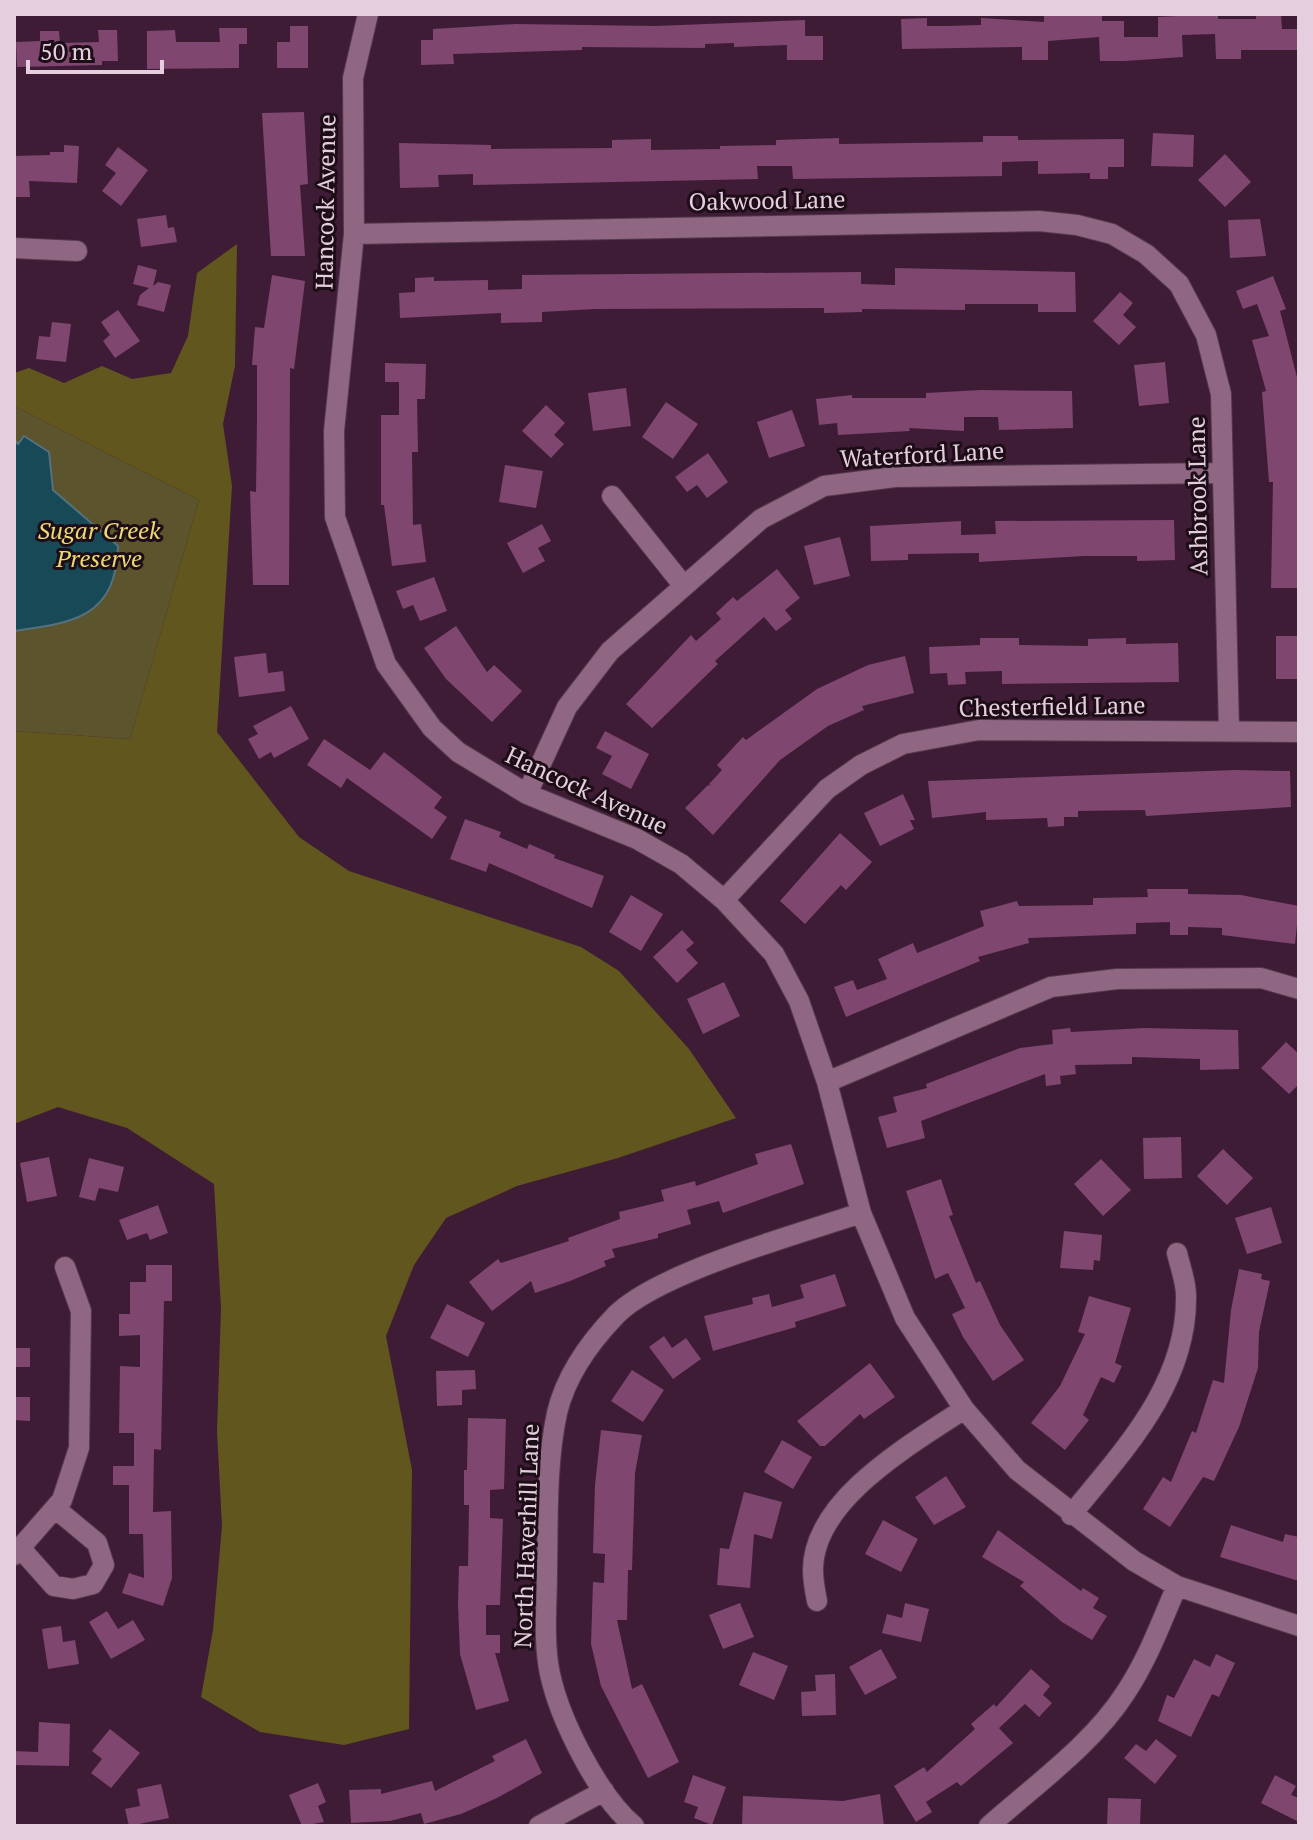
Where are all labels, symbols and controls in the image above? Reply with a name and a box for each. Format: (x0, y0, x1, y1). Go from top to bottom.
scale bar (28, 24, 162, 74)
text: 50 m (40, 35, 92, 67)
street label: Hancock Avenue (307, 114, 343, 290)
street label: Oakwood Lane (688, 183, 846, 217)
street label: Ashbrook Lane (1180, 416, 1214, 576)
street label: Waterford Lane (839, 434, 1005, 474)
park label: Sugar Creek Preserve (37, 514, 161, 574)
street label: Chesterfield Lane (958, 688, 1146, 724)
street label: Hancock Avenue (501, 738, 673, 842)
street label: North Haverhill Lane (506, 1423, 546, 1649)

